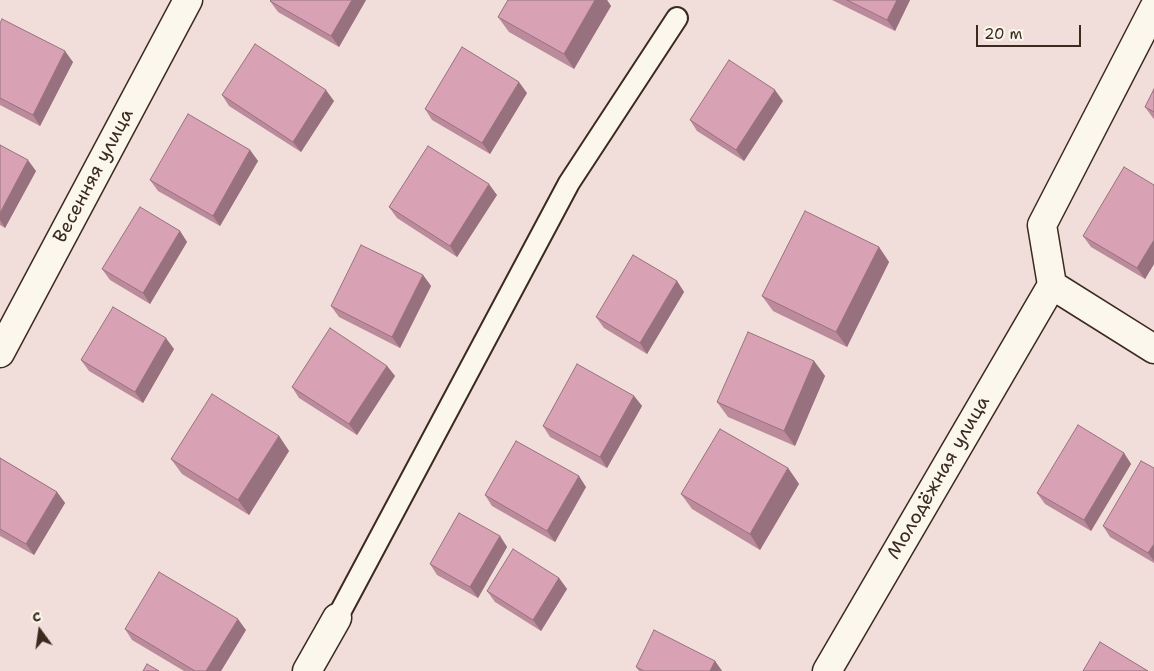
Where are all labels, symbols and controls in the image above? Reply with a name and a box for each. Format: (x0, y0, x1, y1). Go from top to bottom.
scale bar (979, 15, 1084, 47)
text: 20 m (984, 24, 1023, 44)
street label: Весенняя улица (49, 105, 139, 247)
street label: Молодёжная улица (883, 392, 995, 564)
north arrow (15, 606, 65, 656)
text: С (30, 607, 43, 626)

